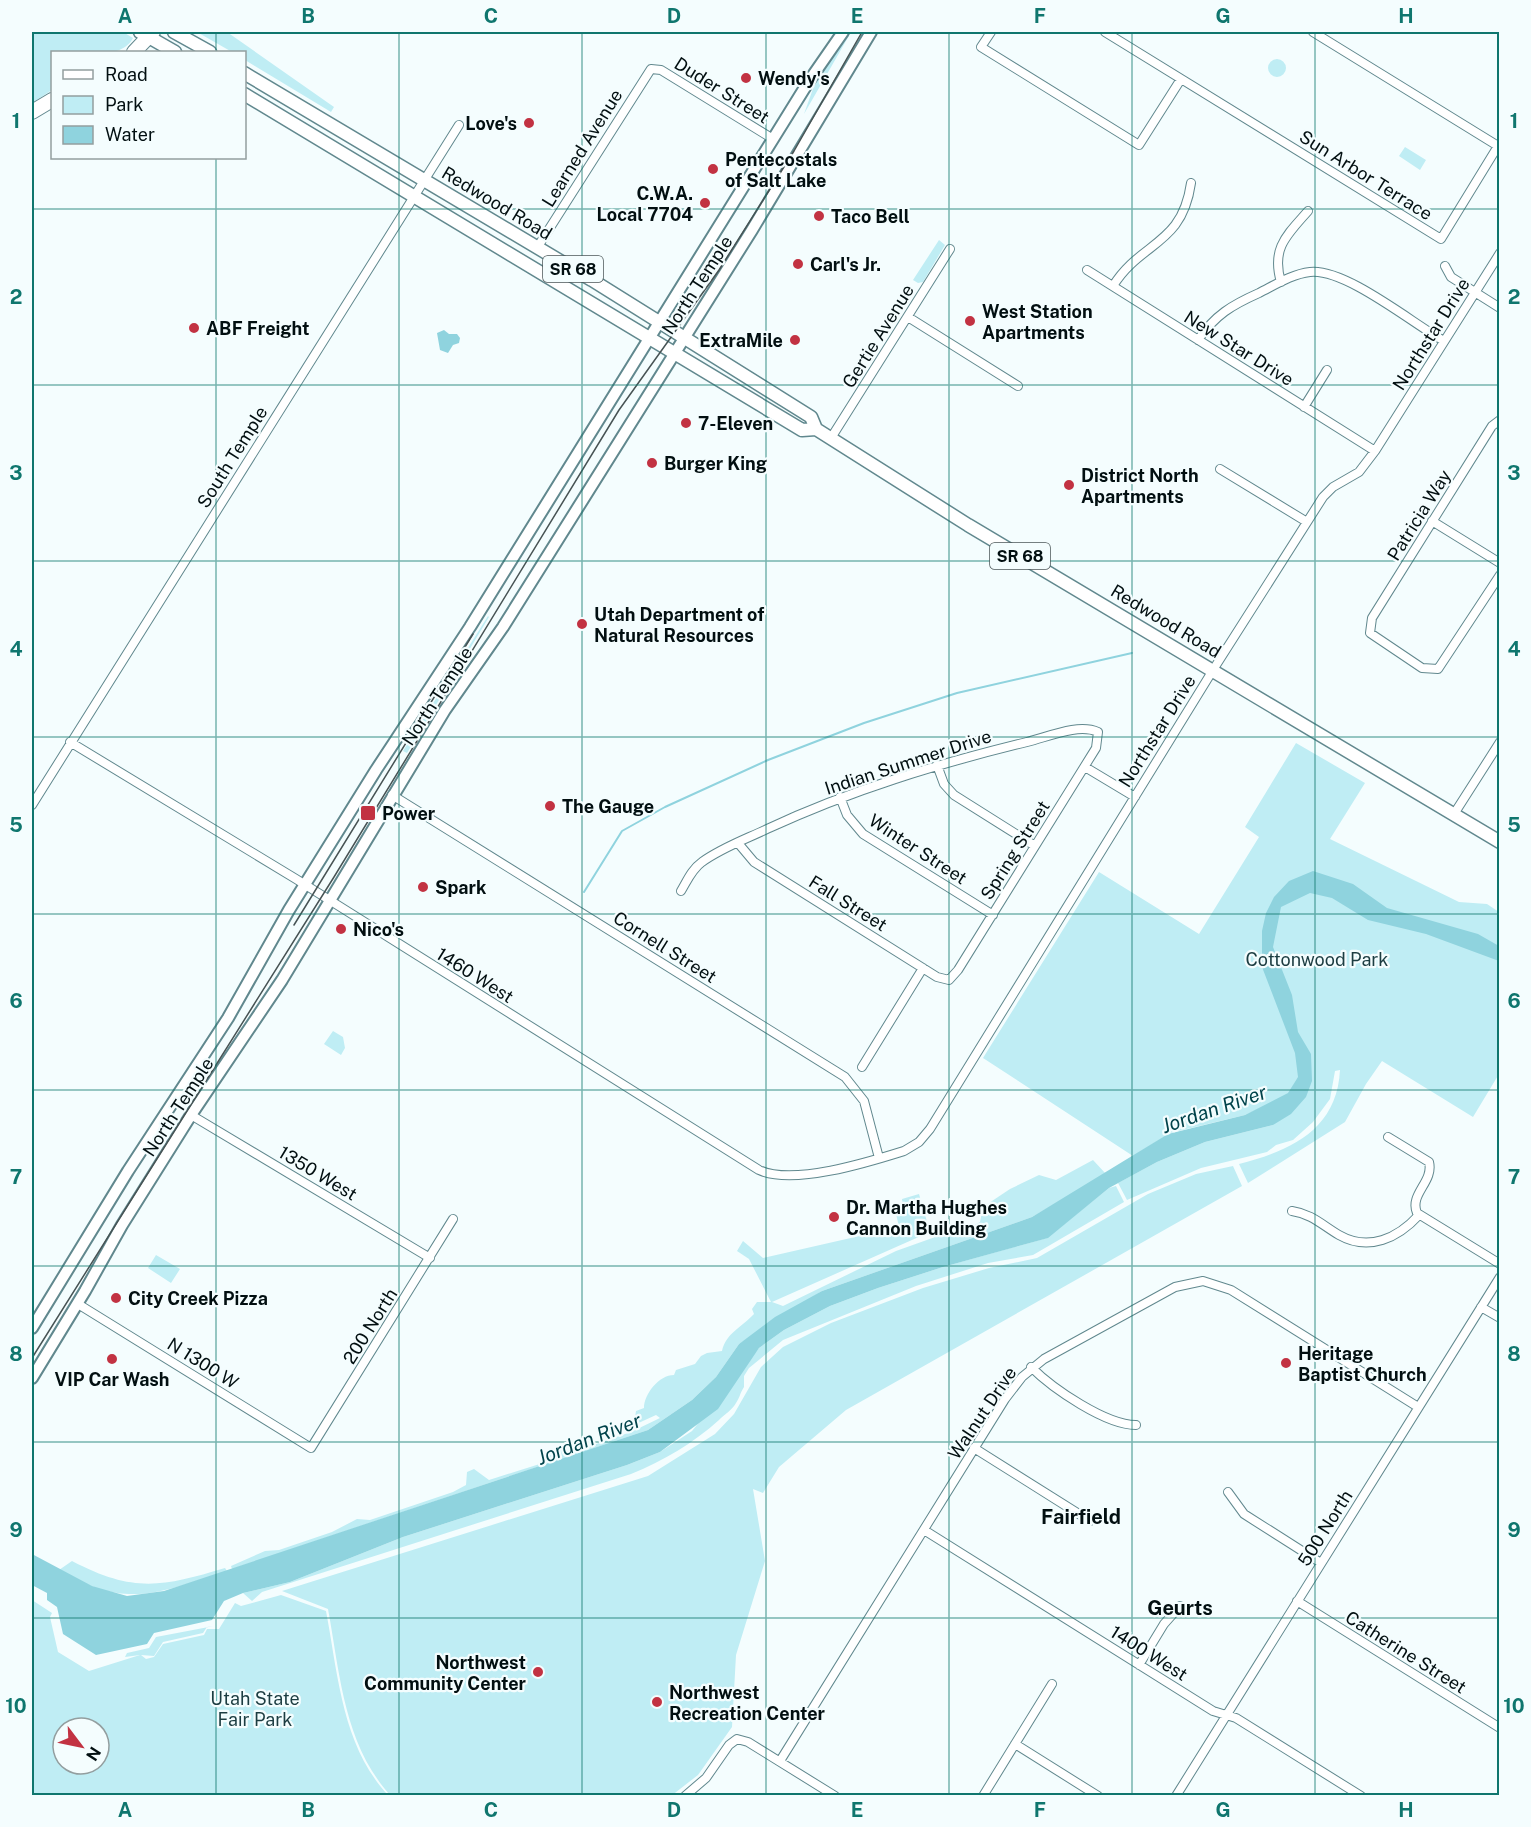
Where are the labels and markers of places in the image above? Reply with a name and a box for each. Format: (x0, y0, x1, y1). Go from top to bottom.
place label: Wendy's (758, 68, 830, 89)
marker: Wendy's (739, 71, 753, 85)
place label: Love's (465, 113, 517, 134)
marker: Love's (522, 116, 536, 130)
place label: Pentecostals of Salt Lake (725, 149, 837, 191)
marker: Pentecostals of Salt Lake (706, 162, 720, 176)
place label: C.W.A. Local 7704 (597, 183, 693, 225)
marker: C.W.A. Local 7704 (698, 196, 712, 210)
place label: Taco Bell (831, 206, 910, 227)
marker: Taco Bell (812, 209, 826, 223)
place label: Carl's Jr. (810, 254, 881, 275)
marker: Carl's Jr. (791, 257, 805, 271)
place label: West Station Apartments (982, 301, 1093, 343)
marker: West Station Apartments (963, 314, 977, 328)
place label: ABF Freight (206, 318, 309, 339)
marker: ABF Freight (187, 321, 201, 335)
place label: ExtraMile (699, 330, 783, 351)
marker: ExtraMile (788, 333, 802, 347)
place label: 7-Eleven (698, 413, 773, 434)
marker: 7-Eleven (679, 416, 693, 430)
place label: Burger King (664, 453, 767, 474)
marker: Burger King (645, 456, 659, 470)
place label: District North Apartments (1081, 465, 1199, 507)
marker: District North Apartments (1062, 478, 1076, 492)
place label: Utah Department of Natural Resources (594, 604, 764, 646)
marker: Utah Department of Natural Resources (575, 617, 589, 631)
place label: The Gauge (562, 796, 654, 817)
marker: The Gauge (543, 799, 557, 813)
place label: Power (382, 803, 436, 824)
marker: Power (359, 804, 377, 822)
place label: Spark (435, 877, 487, 898)
marker: Spark (416, 880, 430, 894)
place label: Nico's (353, 919, 404, 940)
marker: Nico's (334, 922, 348, 936)
place label: Dr. Martha Hughes Cannon Building (846, 1197, 1007, 1239)
marker: Dr. Martha Hughes Cannon Building (827, 1210, 841, 1224)
place label: City Creek Pizza (128, 1288, 268, 1309)
marker: City Creek Pizza (109, 1291, 123, 1305)
place label: Heritage Baptist Church (1298, 1343, 1427, 1385)
marker: VIP Car Wash (105, 1352, 119, 1366)
marker: Heritage Baptist Church (1279, 1356, 1293, 1370)
place label: VIP Car Wash (55, 1369, 169, 1390)
place label: Northwest Community Center (364, 1652, 527, 1694)
marker: Northwest Community Center (531, 1665, 545, 1679)
place label: Northwest Recreation Center (669, 1682, 826, 1724)
marker: Northwest Recreation Center (650, 1695, 664, 1709)

